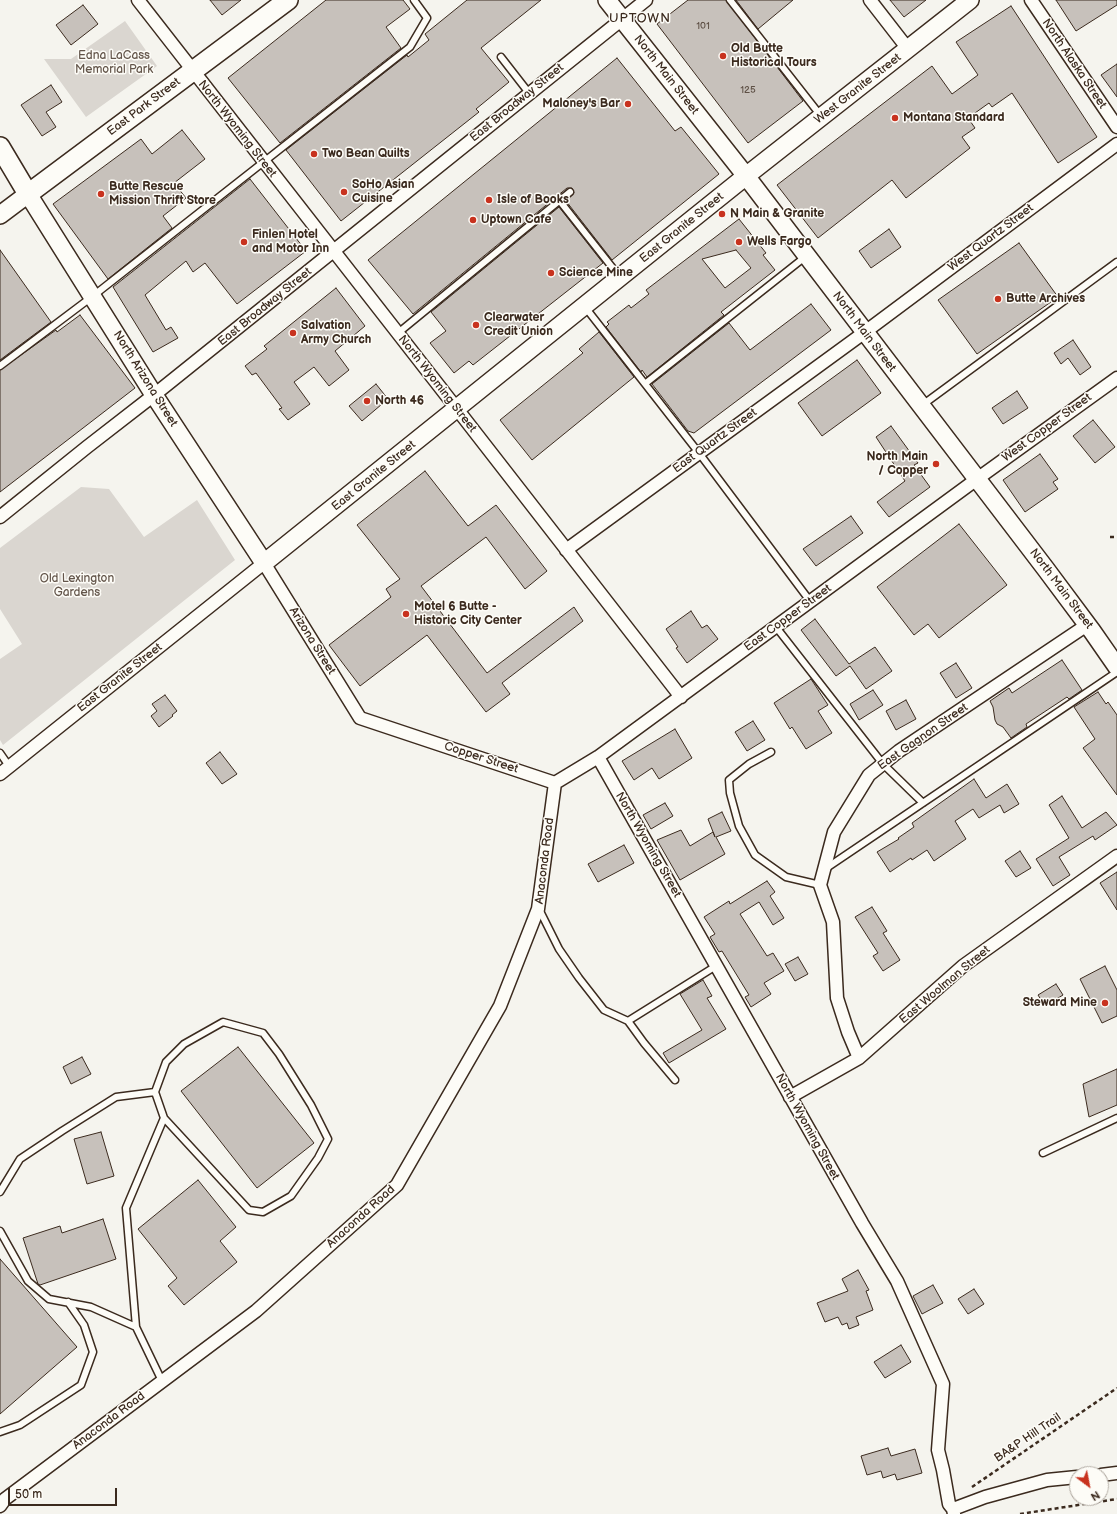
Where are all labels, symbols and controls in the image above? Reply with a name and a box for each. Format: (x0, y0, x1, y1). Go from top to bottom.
district label: UPTOWN (609, 11, 671, 27)
street label: North Alaska Street (1039, 16, 1109, 112)
house number: 101 (696, 20, 710, 32)
street label: North Main Street (631, 32, 701, 118)
place label: Old Butte Historical Tours (731, 42, 817, 70)
park label: Edna LaCass Memorial Park (75, 49, 153, 77)
marker: Old Butte Historical Tours (718, 51, 728, 61)
street label: West Granite Street (812, 51, 904, 127)
street label: East Broadway Street (467, 61, 567, 145)
street label: East Park Street (105, 75, 183, 139)
street label: North Wyoming Street (195, 78, 279, 180)
house number: 125 (740, 84, 756, 96)
place label: Maloney's Bar (542, 97, 620, 111)
marker: Maloney's Bar (623, 99, 633, 109)
place label: Montana Standard (903, 111, 1005, 125)
marker: Montana Standard (890, 113, 900, 123)
place label: Two Bean Quilts (322, 147, 410, 161)
marker: Two Bean Quilts (309, 149, 319, 159)
place label: SoHo Asian Cuisine (352, 178, 414, 206)
place label: Butte Rescue Mission Thrift Store (109, 180, 216, 208)
marker: SoHo Asian Cuisine (339, 187, 349, 197)
marker: Butte Rescue Mission Thrift Store (96, 189, 106, 199)
street label: East Granite Street (637, 190, 727, 266)
place label: Isle of Books (497, 193, 569, 207)
marker: Isle of Books (484, 195, 494, 205)
street label: West Quartz Street (945, 201, 1037, 275)
place label: N Main & Granite (730, 207, 824, 221)
marker: N Main & Granite (717, 209, 727, 219)
place label: Uptown Cafe (481, 213, 551, 227)
marker: Uptown Cafe (468, 215, 478, 225)
place label: Finlen Hotel and Motor Inn (252, 228, 329, 256)
place label: Wells Fargo (747, 235, 811, 249)
marker: Finlen Hotel and Motor Inn (239, 237, 249, 247)
marker: Wells Fargo (734, 237, 744, 247)
street label: East Broadway Street (215, 265, 315, 349)
place label: Science Mine (559, 266, 633, 280)
marker: Science Mine (546, 268, 556, 278)
street label: North Main Street (829, 289, 899, 375)
place label: Butte Archives (1006, 292, 1085, 306)
marker: Butte Archives (993, 294, 1003, 304)
place label: Clearwater Credit Union (484, 311, 553, 339)
place label: Salvation Army Church (301, 319, 371, 347)
marker: Clearwater Credit Union (471, 320, 481, 330)
street label: North Arizona Street (110, 328, 180, 430)
marker: Salvation Army Church (288, 328, 298, 338)
street label: North Wyoming Street (395, 333, 479, 435)
street label: West Copper Street (999, 391, 1095, 465)
place label: North 46 (375, 394, 424, 408)
marker: North 46 (362, 396, 372, 406)
street label: East Quartz Street (670, 406, 760, 476)
street label: East Granite Street (329, 438, 419, 514)
place label: North Main / Copper (867, 450, 928, 478)
marker: North Main / Copper (931, 459, 941, 469)
street label: North Main Street (1026, 546, 1096, 632)
park label: Old Lexington Gardens (40, 572, 114, 600)
street label: East Copper Street (742, 581, 834, 655)
place label: Motel 6 Butte - Historic City Center (414, 600, 522, 628)
street label: Arizona Street (286, 605, 338, 677)
marker: Motel 6 Butte - Historic City Center (401, 609, 411, 619)
street label: East Granite Street (75, 640, 165, 716)
street label: East Gagnon Street (875, 700, 971, 774)
street label: Copper Street (442, 739, 520, 777)
street label: North Wyoming Street (612, 790, 684, 900)
street label: Anaconda Road (533, 817, 557, 905)
street label: East Woolman Street (897, 943, 993, 1027)
place label: Steward Mine (1023, 996, 1097, 1010)
marker: Steward Mine (1100, 998, 1110, 1008)
street label: North Wyoming Street (772, 1071, 842, 1183)
street label: Anaconda Road (324, 1183, 398, 1251)
street label: Anaconda Road (70, 1389, 148, 1453)
street label: BA&P Hill Trail (992, 1410, 1064, 1466)
north arrow (1069, 1466, 1109, 1506)
scale bar (10, 1480, 119, 1506)
text: 50 m (15, 1487, 42, 1502)
text: N (1088, 1488, 1102, 1503)

